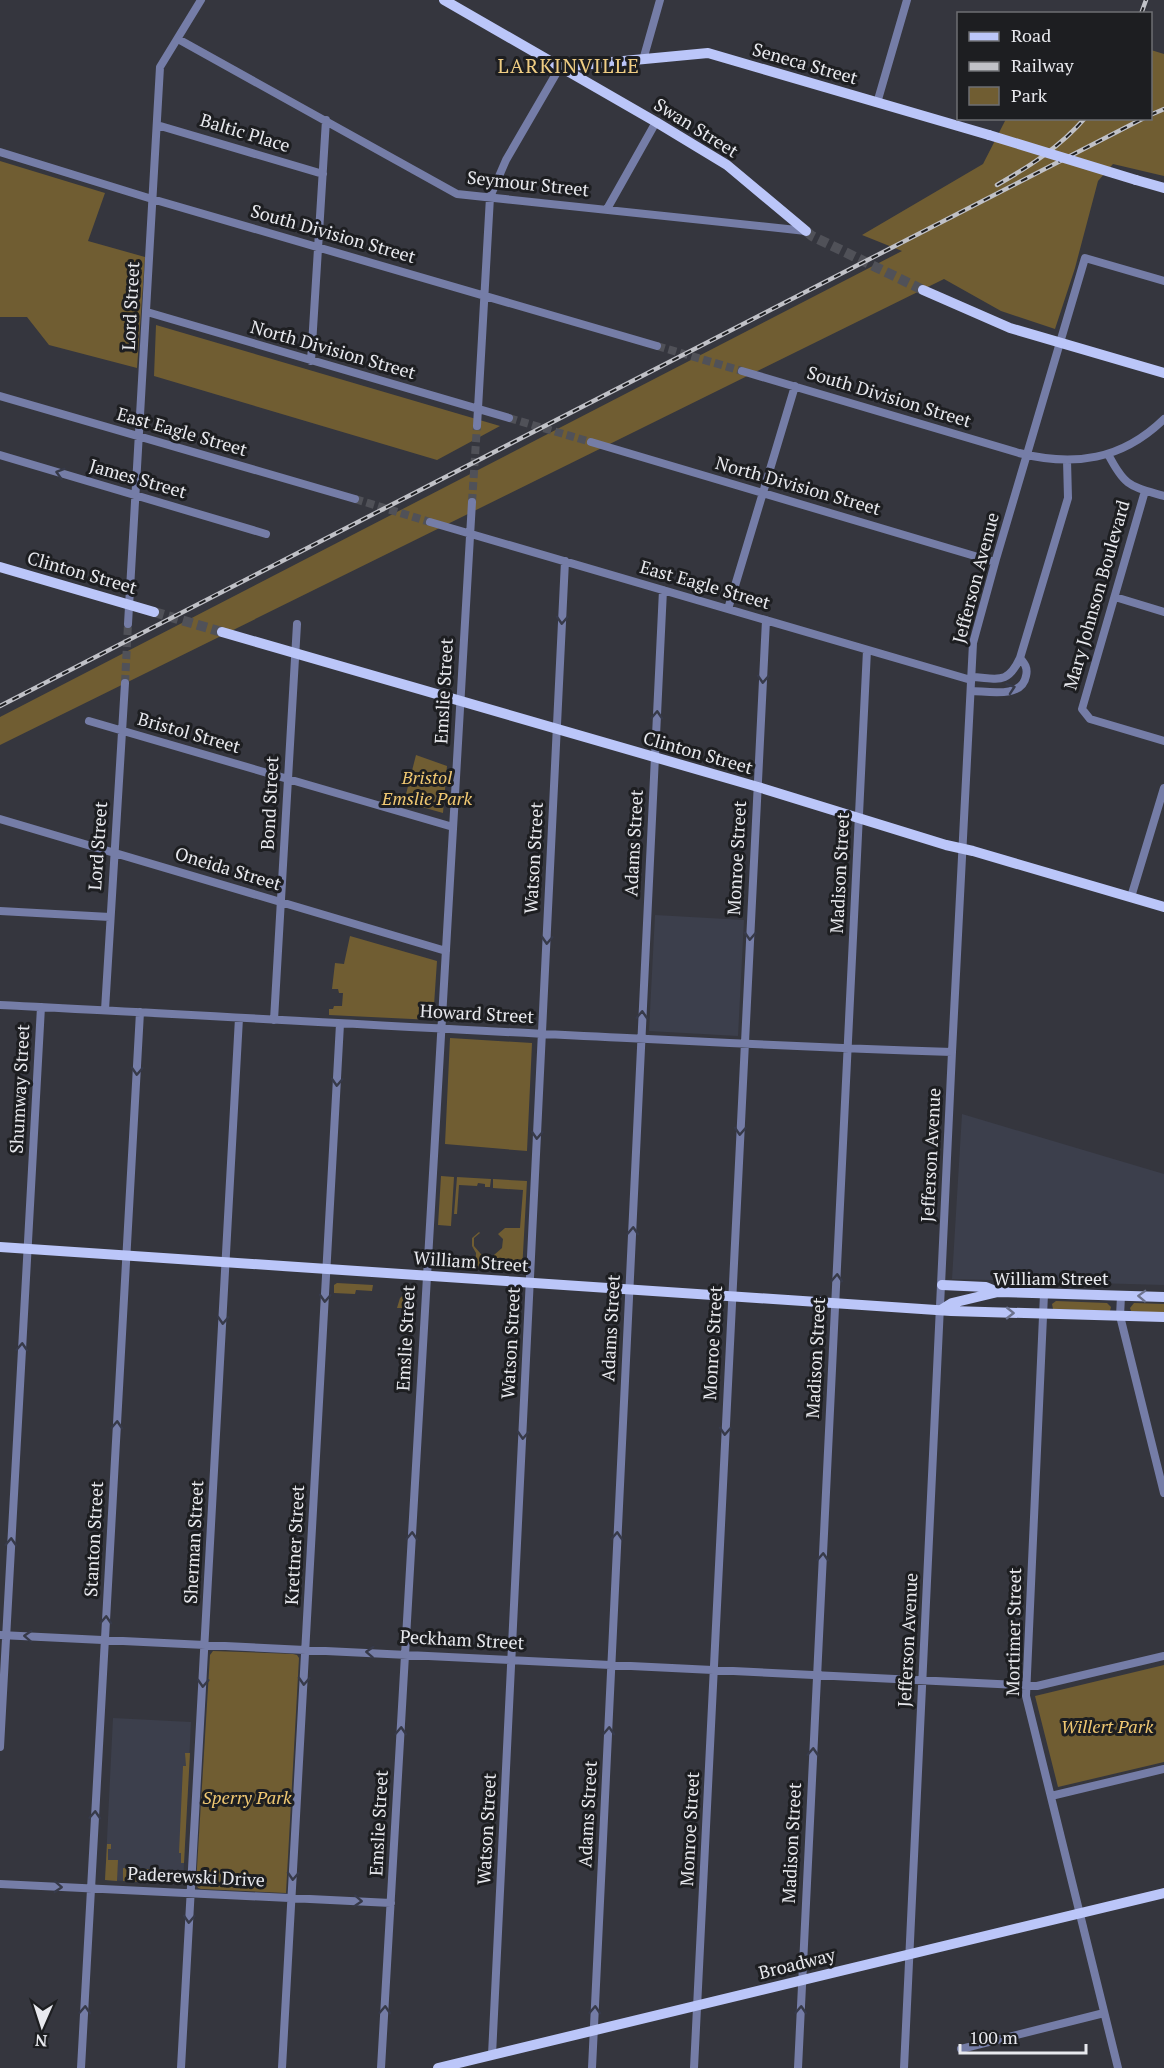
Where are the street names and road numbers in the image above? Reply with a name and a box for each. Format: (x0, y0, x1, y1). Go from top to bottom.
street label: Seneca Street (750, 37, 861, 90)
street label: Swan Street (650, 92, 743, 163)
street label: Baltic Place (197, 107, 293, 157)
street label: Seymour Street (466, 165, 591, 201)
street label: South Division Street (248, 198, 419, 268)
street label: Lord Street (116, 260, 144, 351)
street label: North Division Street (248, 314, 419, 384)
street label: South Division Street (804, 360, 975, 433)
street label: East Eagle Street (114, 401, 250, 461)
street label: North Division Street (713, 450, 884, 520)
street label: James Street (87, 453, 190, 503)
street label: Mary Johnson Boulevard (1057, 497, 1135, 692)
street label: Jefferson Avenue (946, 510, 1004, 646)
street label: Clinton Street (25, 545, 140, 599)
street label: East Eagle Street (637, 554, 773, 614)
street label: Emslie Street (428, 637, 458, 745)
street label: Bristol Street (135, 706, 244, 758)
street label: Clinton Street (641, 725, 756, 779)
street label: Bond Street (255, 755, 283, 851)
street label: Adams Street (618, 789, 648, 897)
street label: Lord Street (82, 800, 112, 891)
street label: Monroe Street (721, 800, 751, 916)
street label: Watson Street (518, 801, 548, 915)
street label: Madison Street (824, 812, 854, 934)
street label: Oneida Street (172, 840, 285, 896)
street label: Howard Street (419, 998, 535, 1028)
street label: Shumway Street (4, 1023, 34, 1154)
street label: Jefferson Avenue (914, 1087, 946, 1223)
street label: William Street (413, 1245, 530, 1277)
street label: William Street (993, 1266, 1109, 1290)
street label: Adams Street (595, 1274, 625, 1382)
street label: Emslie Street (390, 1284, 420, 1392)
street label: Monroe Street (697, 1285, 727, 1401)
street label: Watson Street (495, 1286, 525, 1400)
street label: Madison Street (800, 1297, 830, 1419)
street label: Sherman Street (178, 1479, 208, 1604)
street label: Stanton Street (78, 1480, 108, 1597)
street label: Krettner Street (279, 1484, 309, 1605)
street label: Mortimer Street (1000, 1567, 1026, 1696)
street label: Jefferson Avenue (891, 1572, 923, 1708)
street label: Peckham Street (399, 1624, 525, 1654)
street label: Adams Street (572, 1760, 602, 1868)
street label: Emslie Street (363, 1769, 393, 1877)
street label: Monroe Street (674, 1771, 704, 1887)
street label: Watson Street (471, 1772, 501, 1886)
street label: Madison Street (776, 1782, 806, 1904)
street label: Paderewski Drive (127, 1860, 265, 1892)
street label: Broadway (756, 1942, 839, 1984)

